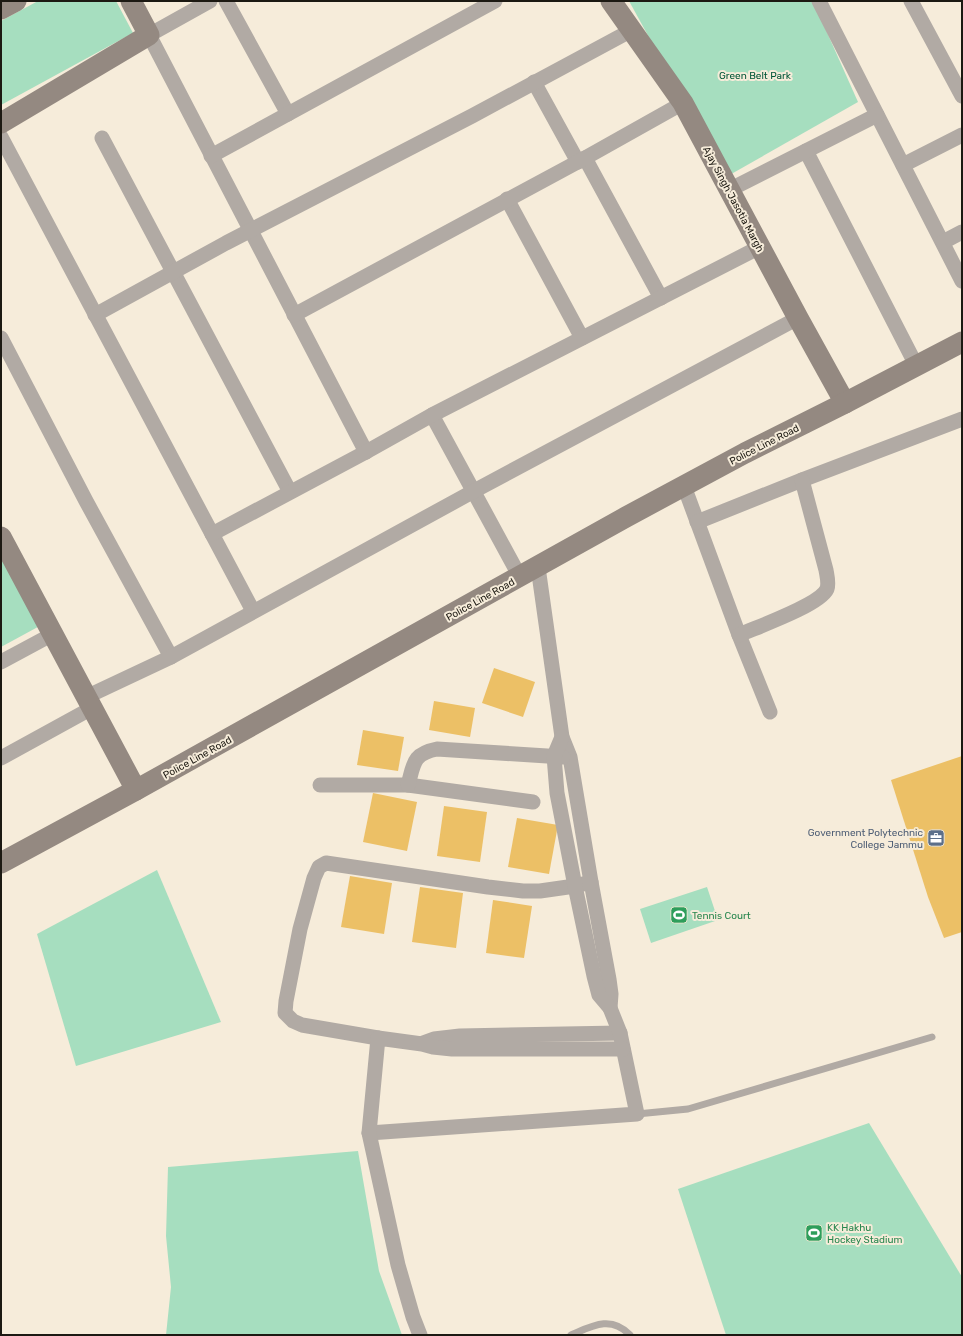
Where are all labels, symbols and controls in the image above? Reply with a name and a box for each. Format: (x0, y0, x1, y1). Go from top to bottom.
park label: Green Belt Park (719, 70, 792, 82)
street label: Ajay Singh Jasotia Margh (700, 145, 766, 254)
street label: Police Line Road (728, 422, 801, 468)
street label: Police Line Road (444, 576, 517, 624)
street label: Police Line Road (161, 734, 234, 782)
place label: Government Polytechnic College Jammu (808, 827, 923, 851)
office icon: Government Polytechnic College Jammu (926, 828, 946, 848)
sports icon: Tennis Court (669, 905, 689, 925)
place label: Tennis Court (692, 910, 751, 922)
place label: KK Hakhu Hockey Stadium (827, 1222, 902, 1246)
sports icon: KK Hakhu Hockey Stadium (804, 1223, 824, 1243)

